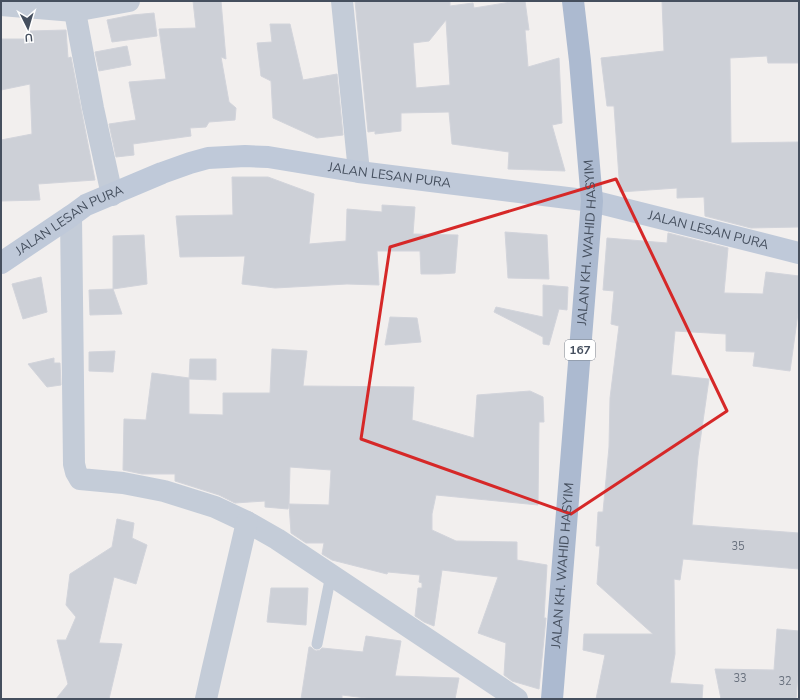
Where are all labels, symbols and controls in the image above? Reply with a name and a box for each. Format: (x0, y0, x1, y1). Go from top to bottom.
north arrow (8, 8, 48, 48)
text: U (24, 30, 34, 45)
street label: JALAN LESAN PURA (326, 158, 453, 192)
street label: JALAN KH. WAHID HASYIM (573, 159, 601, 327)
street label: JALAN LESAN PURA (11, 181, 127, 260)
street label: JALAN LESAN PURA (645, 206, 771, 254)
road number: 167 (565, 340, 595, 360)
street label: JALAN KH. WAHID HASYIM (547, 482, 578, 650)
house number: 35 (731, 539, 745, 554)
house number: 33 (733, 671, 747, 686)
house number: 32 (778, 674, 792, 689)

